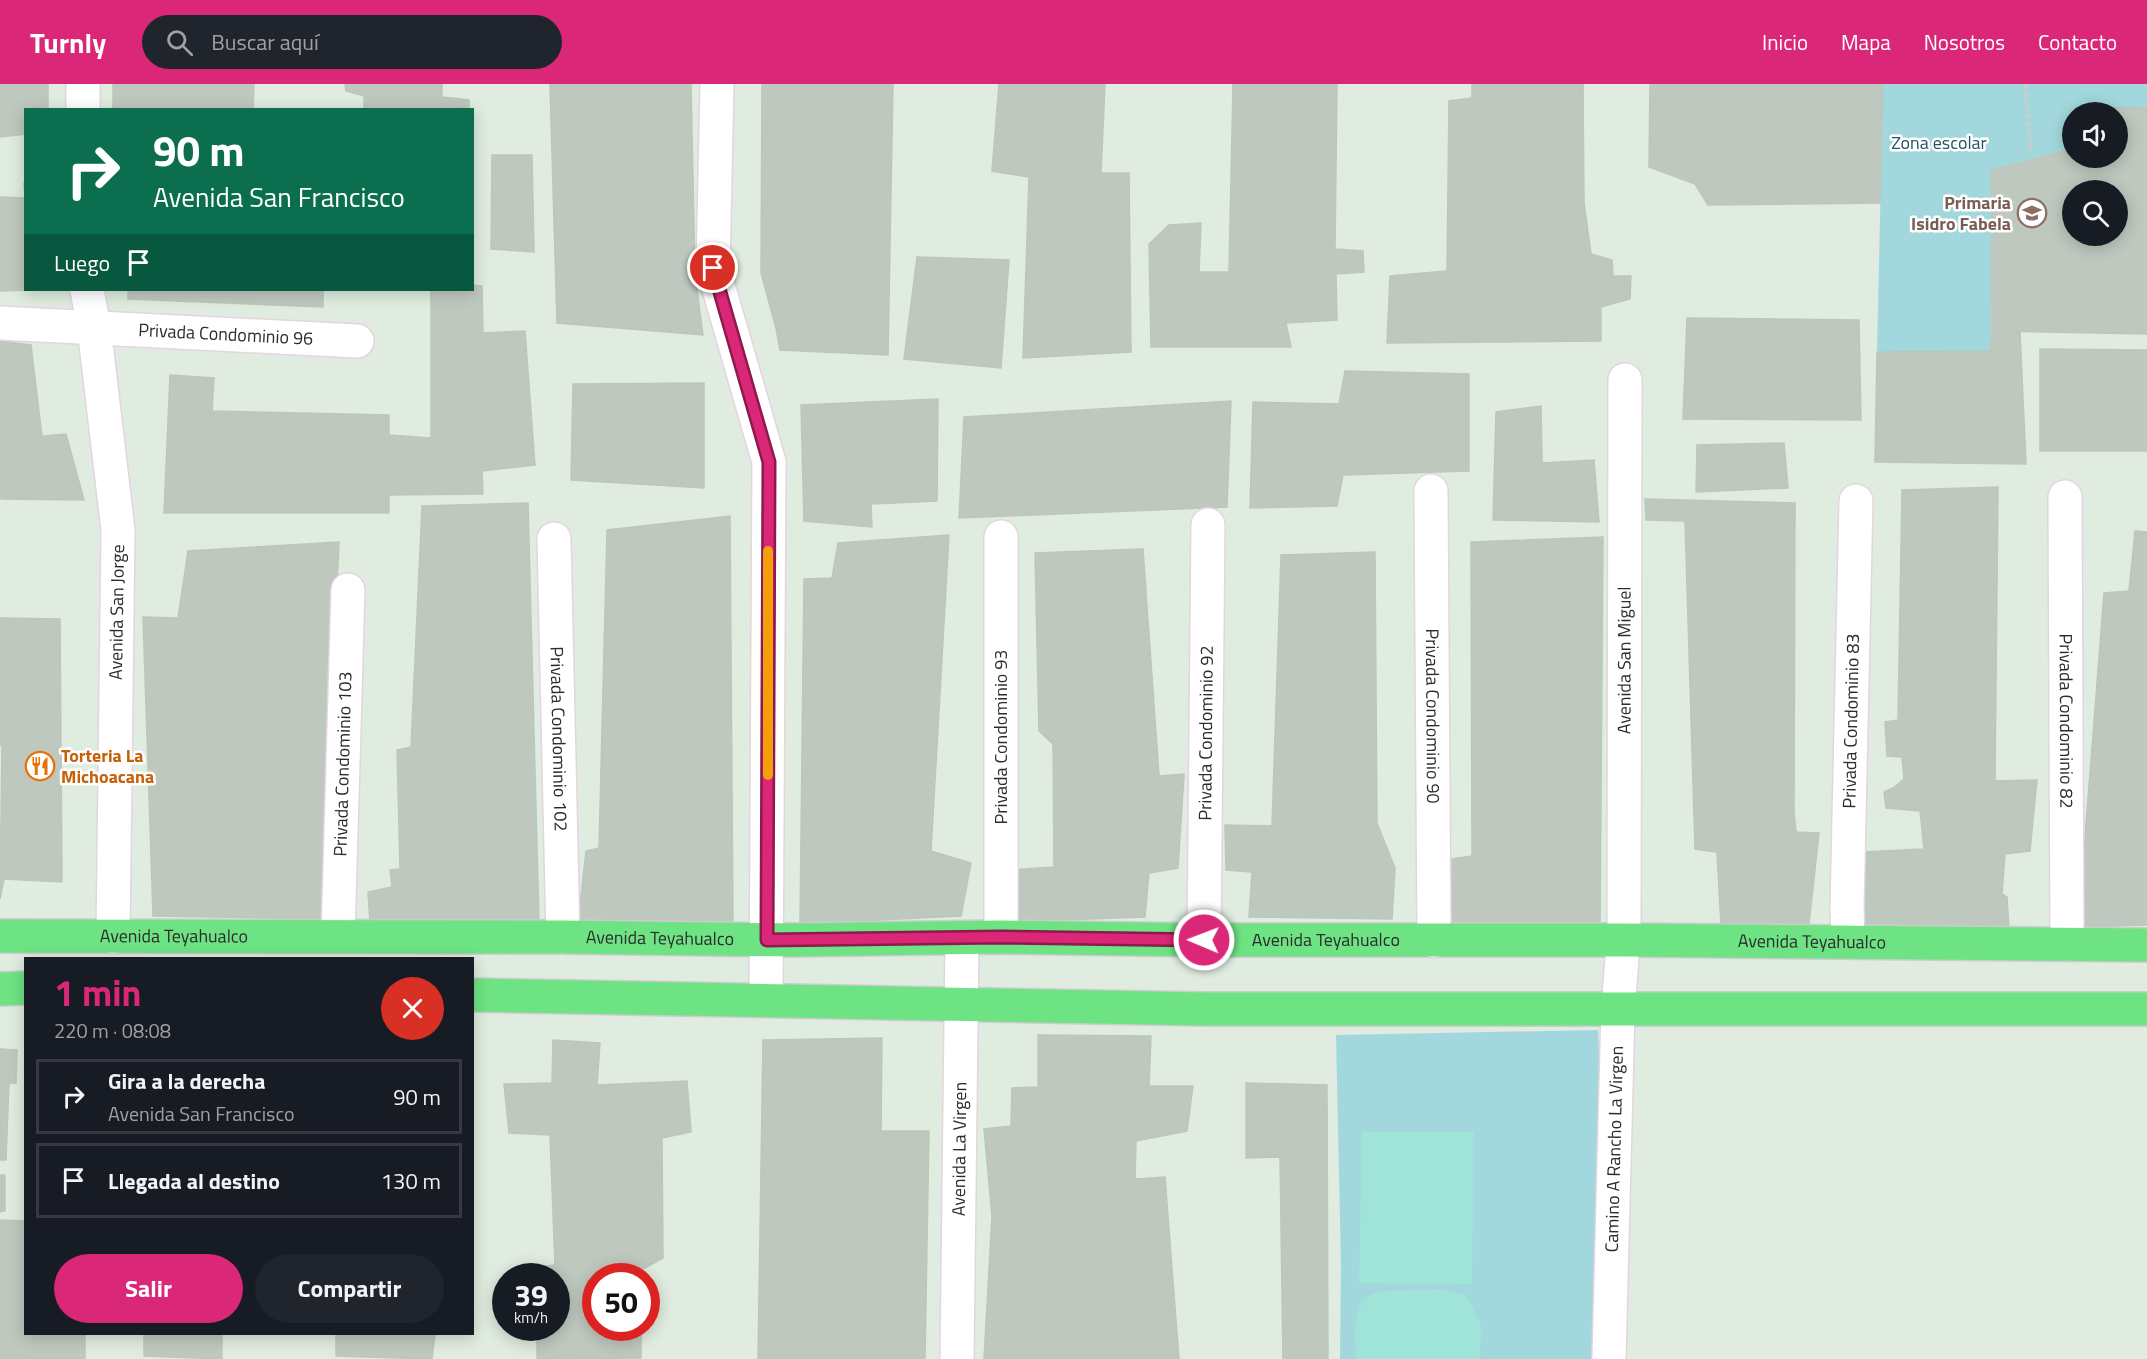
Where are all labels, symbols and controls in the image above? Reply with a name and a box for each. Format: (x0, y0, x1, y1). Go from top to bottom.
search box (142, 15, 562, 69)
text: Turnly (30, 21, 106, 64)
text: Buscar aquí (211, 25, 319, 59)
icon: search (163, 26, 196, 59)
text: Inicio (1762, 26, 1808, 58)
text: Mapa (1841, 26, 1891, 58)
text: Nosotros (1924, 26, 2005, 58)
text: Contacto (2038, 26, 2117, 58)
map controls (2062, 102, 2128, 246)
button: sound (2062, 102, 2128, 168)
text: 90 m (153, 118, 245, 182)
park label: Zona escolar (1891, 129, 1987, 156)
icon: right (54, 132, 132, 210)
text: Avenida San Francisco (153, 176, 405, 217)
button: search (2062, 180, 2128, 246)
place label: Primaria Isidro Fabela (1911, 189, 2011, 237)
school or university icon: Primaria Isidro Fabela (2016, 197, 2048, 229)
pin (687, 242, 738, 293)
text: Luego (54, 246, 110, 280)
icon: arrive (122, 246, 155, 279)
icon: arrive (696, 251, 729, 284)
street label: Privada Condominio 96 (138, 316, 314, 352)
street label: Avenida San Jorge (102, 544, 131, 680)
street label: Avenida San Miguel (1610, 586, 1638, 734)
street label: Privada Condominio 90 (1419, 628, 1447, 804)
street label: Privada Condominio 83 (1835, 633, 1866, 809)
street label: Privada Condominio 82 (2053, 633, 2080, 809)
street label: Privada Condominio 92 (1191, 645, 1220, 821)
street label: Privada Condominio 102 (543, 646, 575, 832)
street label: Privada Condominio 93 (987, 650, 1014, 824)
street label: Privada Condominio 103 (326, 671, 359, 857)
place label: Torteria La Michoacana (61, 742, 154, 790)
restaurant icon: Torteria La Michoacana (24, 750, 56, 782)
position arrow (1172, 908, 1236, 972)
street label: Avenida Teyahualco (100, 922, 248, 949)
street label: Avenida Teyahualco (586, 923, 734, 952)
street label: Avenida Teyahualco (1252, 926, 1400, 953)
street label: Avenida Teyahualco (1738, 927, 1886, 956)
text: 1 min (54, 965, 141, 1020)
button: close (381, 977, 444, 1040)
text: 220 m · 08:08 (54, 1015, 171, 1046)
street label: Camino A Rancho La Virgen (1598, 1045, 1630, 1253)
text: Gira a la derecha (108, 1064, 265, 1098)
icon: right (57, 1080, 90, 1113)
text: 90 m (393, 1080, 441, 1114)
street label: Avenida La Virgen (945, 1082, 973, 1216)
text: Avenida San Francisco (108, 1098, 295, 1129)
icon: arrive (57, 1164, 90, 1197)
text: Llegada al destino (108, 1164, 280, 1198)
text: 130 m (381, 1164, 441, 1198)
button: Salir (54, 1254, 243, 1323)
button: Compartir (255, 1254, 444, 1323)
speed limit sign: 50 (582, 1263, 660, 1341)
text: 39 (514, 1272, 548, 1318)
text: km/h (514, 1306, 548, 1329)

